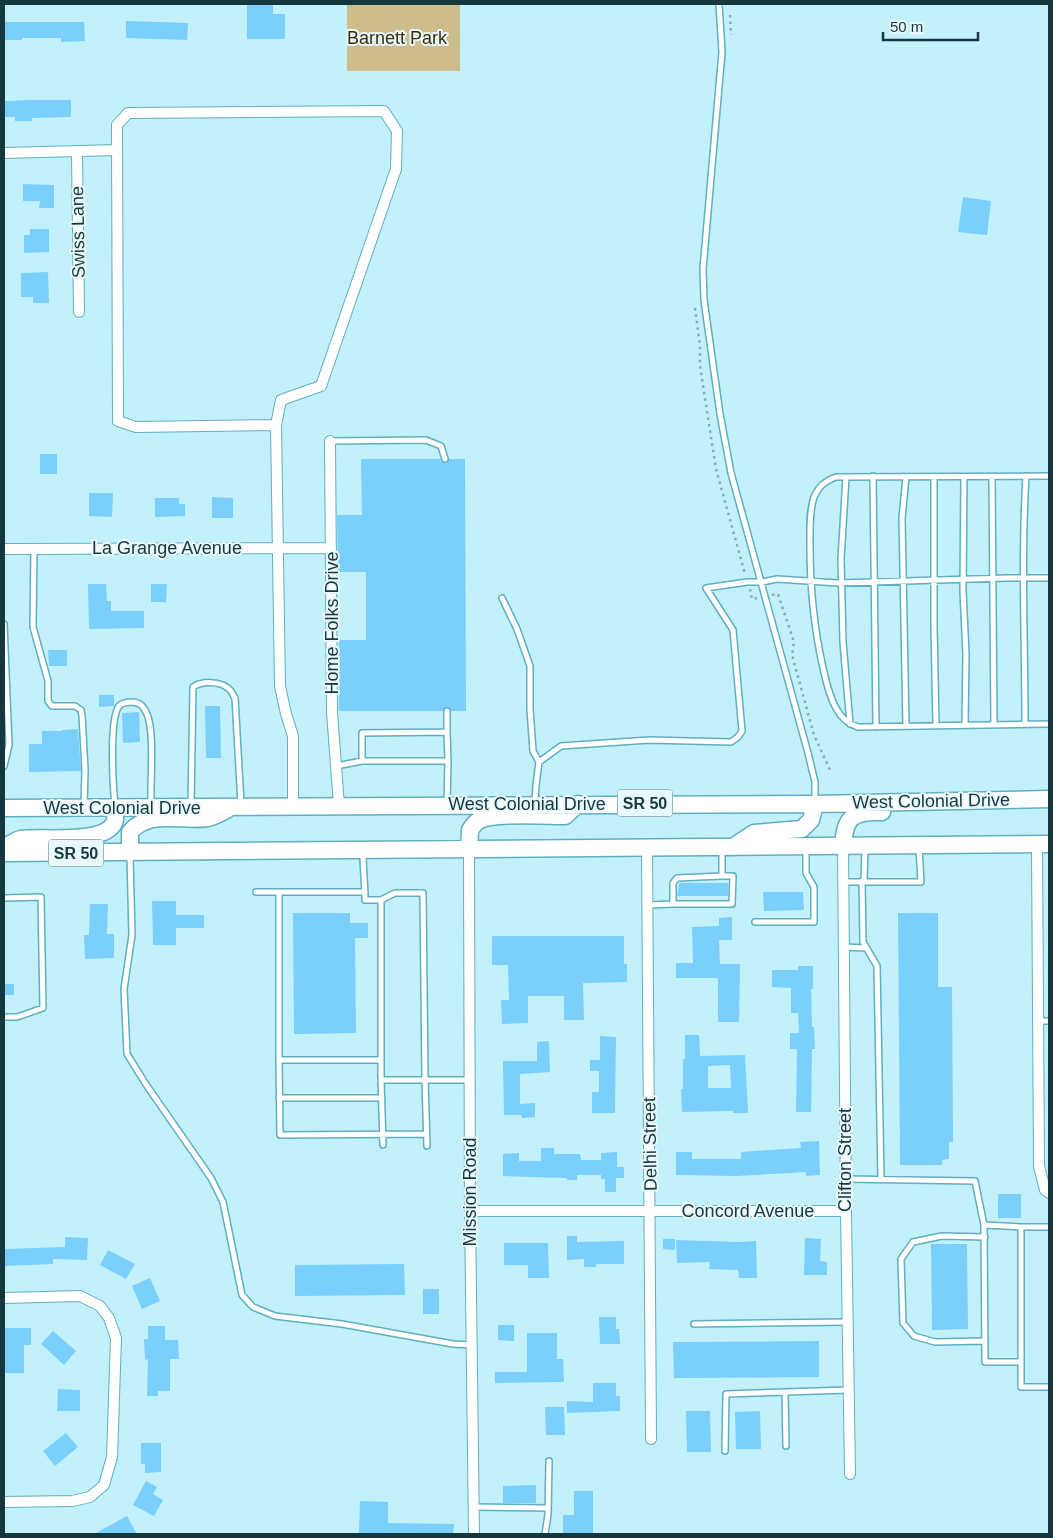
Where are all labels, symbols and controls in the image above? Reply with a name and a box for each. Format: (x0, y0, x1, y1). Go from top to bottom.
scale bar (883, 10, 978, 42)
text: 50 m (890, 18, 923, 35)
park label: Barnett Park (347, 28, 448, 48)
street label: Swiss Lane (67, 186, 89, 278)
street label: La Grange Avenue (92, 538, 242, 558)
street label: Home Folks Drive (322, 551, 342, 695)
road number: SR 50 (618, 790, 672, 816)
street label: West Colonial Drive (852, 790, 1010, 812)
street label: West Colonial Drive (448, 794, 606, 814)
street label: West Colonial Drive (43, 798, 201, 818)
road number: SR 50 (48, 840, 104, 866)
street label: Delhi Street (639, 1097, 661, 1191)
street label: Clifton Street (835, 1108, 855, 1212)
street label: Mission Road (460, 1137, 480, 1247)
street label: Concord Avenue (682, 1201, 814, 1221)

